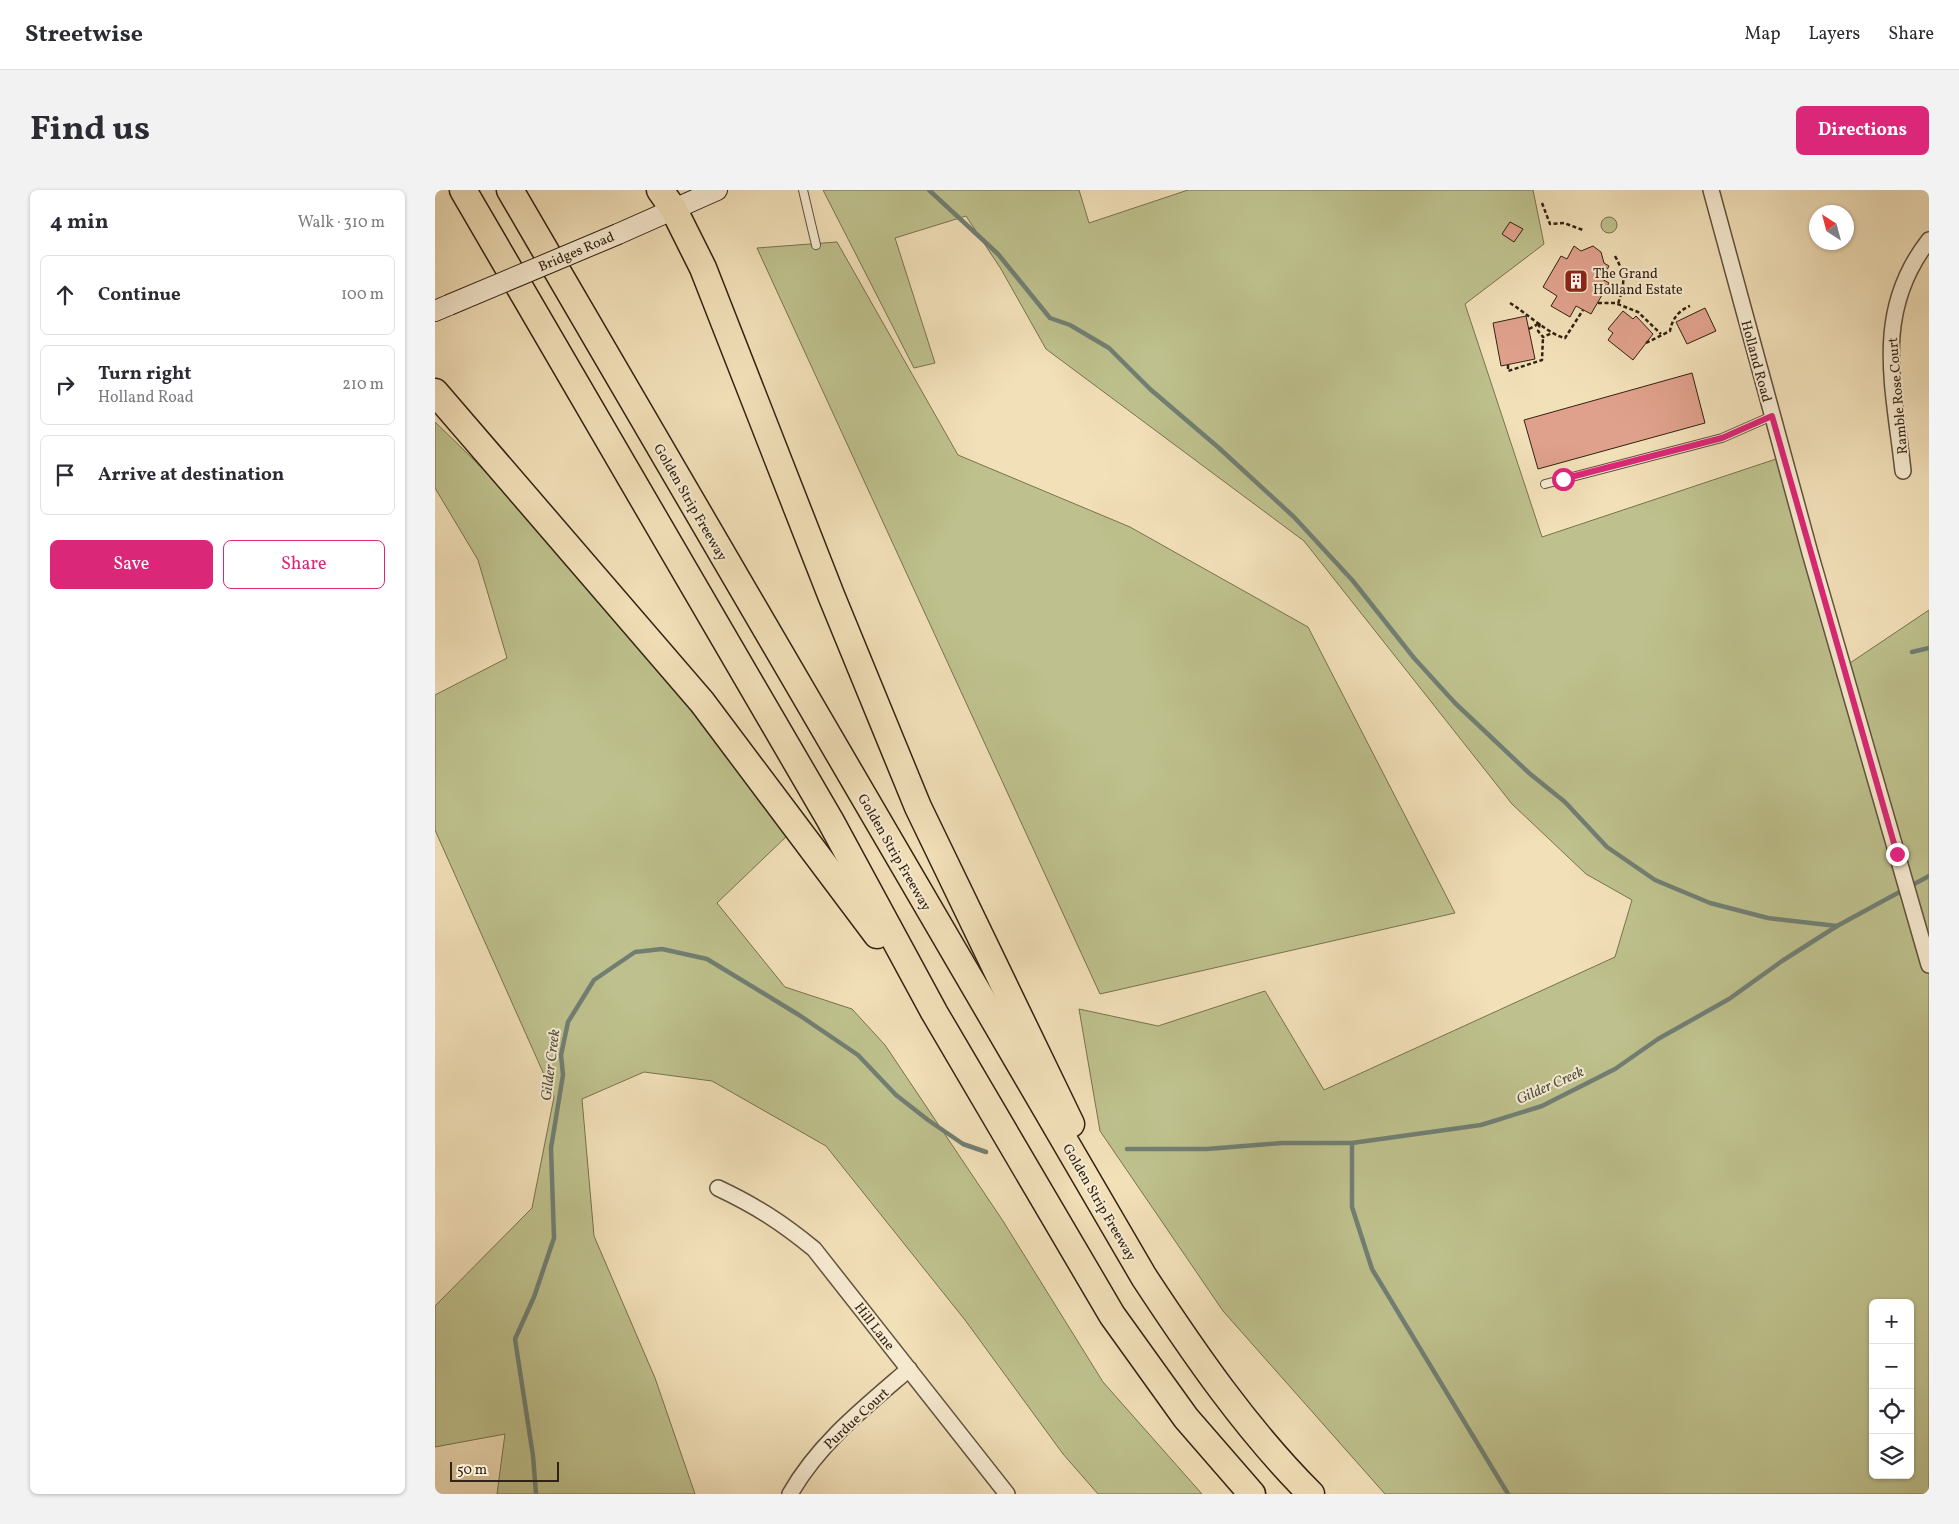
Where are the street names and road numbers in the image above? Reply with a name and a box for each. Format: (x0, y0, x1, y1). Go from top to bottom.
street label: Bridges Road (536, 228, 618, 277)
street label: Holland Road (1736, 318, 1776, 404)
street label: Ramble Rose Court (1884, 336, 1913, 455)
street label: Golden Strip Freeway (648, 441, 731, 565)
street label: Golden Strip Freeway (852, 791, 935, 915)
street label: Golden Strip Freeway (1057, 1141, 1140, 1265)
street label: Hill Lane (849, 1299, 899, 1355)
street label: Purdue Court (820, 1384, 894, 1454)

